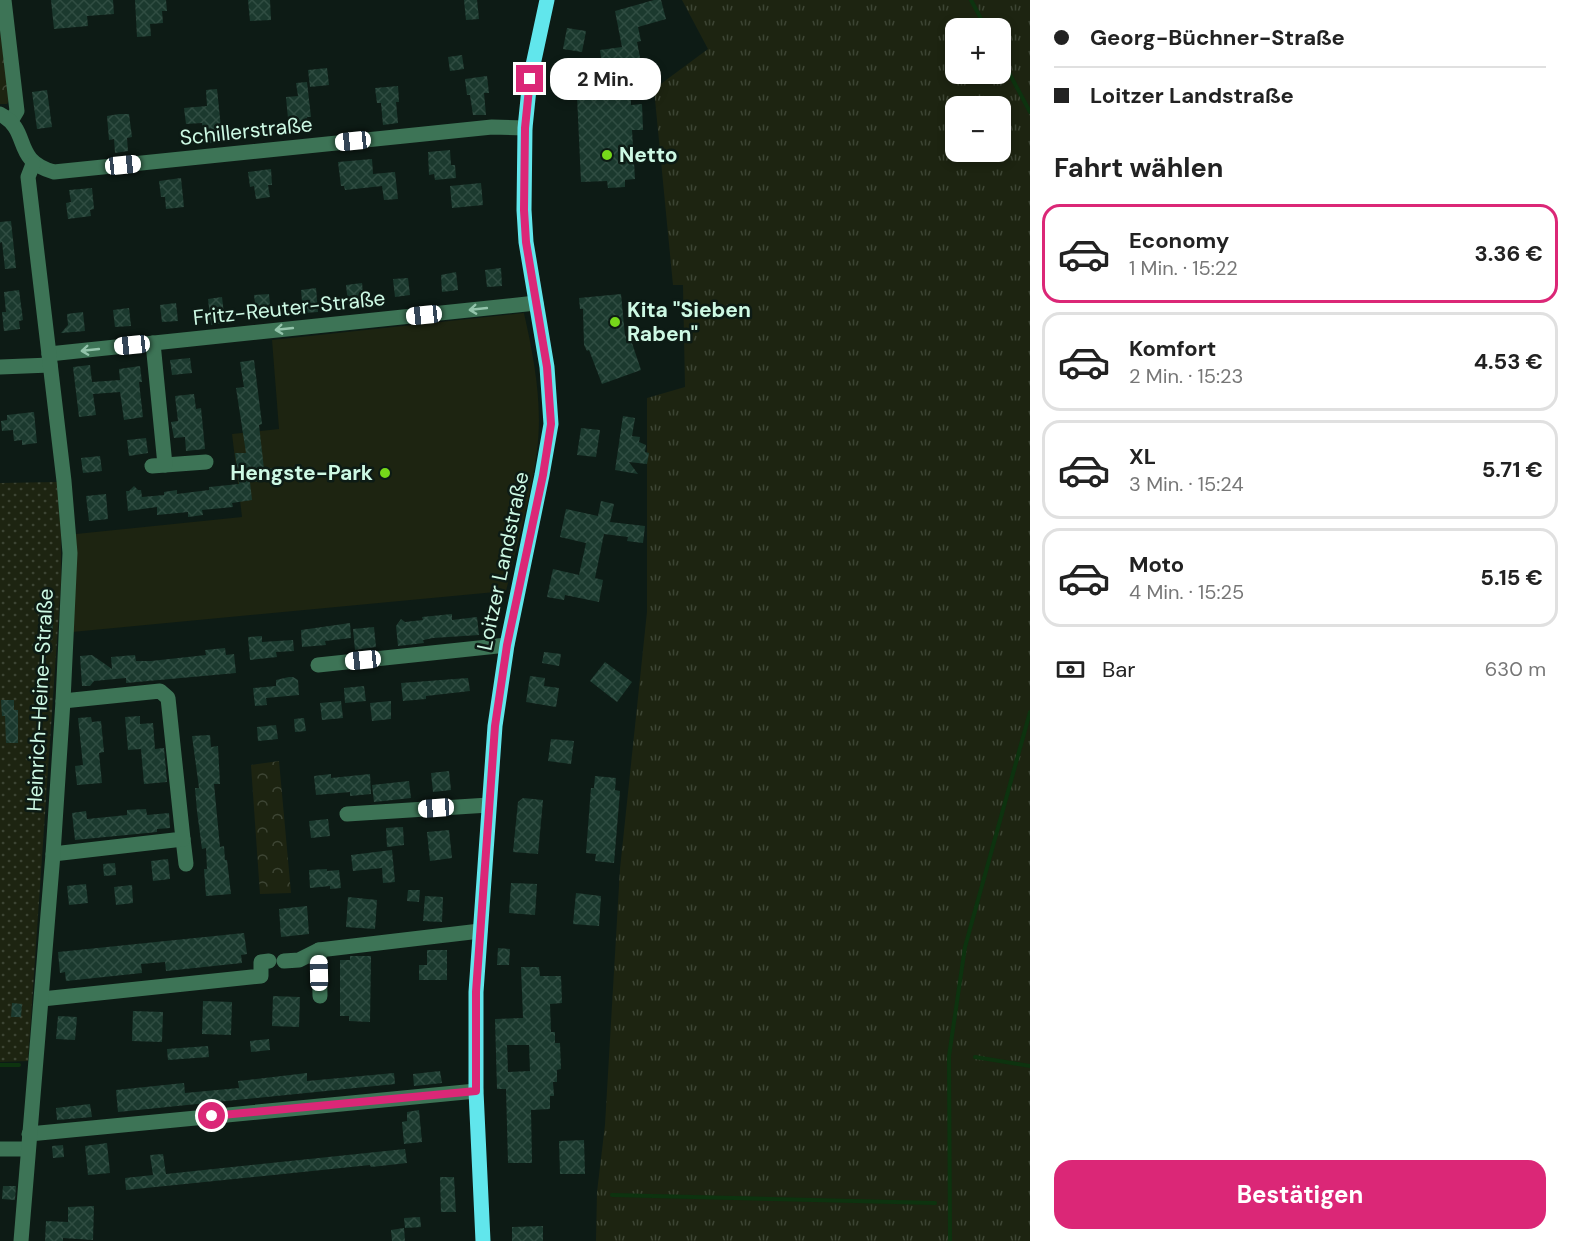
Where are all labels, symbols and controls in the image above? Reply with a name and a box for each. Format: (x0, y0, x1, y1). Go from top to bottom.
map controls (945, 18, 1011, 162)
button: + (945, 18, 1011, 84)
text: Georg-Büchner-Straße (1090, 23, 1345, 52)
callout: 2 Min. (551, 58, 662, 100)
route end (516, 65, 543, 92)
text: 2 Min. (577, 66, 634, 92)
text: Loitzer Landstraße (1090, 81, 1294, 110)
button: − (945, 96, 1011, 162)
street label: Schillerstraße (178, 110, 314, 152)
car (334, 130, 372, 152)
place label: Netto (619, 141, 678, 169)
marker: Netto (600, 148, 614, 162)
text: Fahrt wählen (1054, 150, 1224, 185)
car (104, 154, 142, 176)
text: Economy (1129, 226, 1229, 255)
icon: car (1057, 227, 1111, 281)
text: 3.36 € (1474, 239, 1543, 268)
text: 1 Min. · 15:22 (1129, 255, 1238, 281)
street label: Fritz-Reuter-Straße (191, 284, 387, 332)
place label: Kita "Sieben Raben" (627, 296, 751, 348)
car (405, 304, 443, 326)
one-way arrow (469, 304, 488, 315)
marker: Kita "Sieben Raben" (608, 315, 622, 329)
one-way arrow (275, 324, 294, 335)
car (113, 334, 151, 356)
text: Komfort (1129, 334, 1216, 363)
icon: car (1057, 335, 1111, 389)
one-way arrow (81, 345, 101, 356)
text: 4.53 € (1474, 347, 1543, 376)
text: 2 Min. · 15:23 (1129, 363, 1243, 389)
text: XL (1129, 442, 1156, 471)
icon: car (1057, 443, 1111, 497)
text: 5.71 € (1482, 455, 1543, 484)
place label: Hengste-Park (230, 459, 373, 487)
marker: Hengste-Park (378, 466, 392, 480)
street label: Loitzer Landstraße (470, 469, 536, 653)
text: 3 Min. · 15:24 (1129, 471, 1244, 497)
text: Moto (1129, 550, 1184, 579)
icon: car (1057, 551, 1111, 605)
text: 5.15 € (1480, 563, 1543, 592)
text: 4 Min. · 15:25 (1129, 579, 1244, 605)
street label: Heinrich-Heine-Straße (20, 588, 60, 812)
car (344, 649, 382, 671)
icon: cash (1054, 653, 1087, 686)
text: Bar (1102, 655, 1135, 684)
text: 630 m (1485, 656, 1546, 682)
car (417, 798, 455, 818)
car (310, 955, 328, 991)
route start (198, 1102, 225, 1129)
button: Bestätigen (1054, 1160, 1546, 1229)

